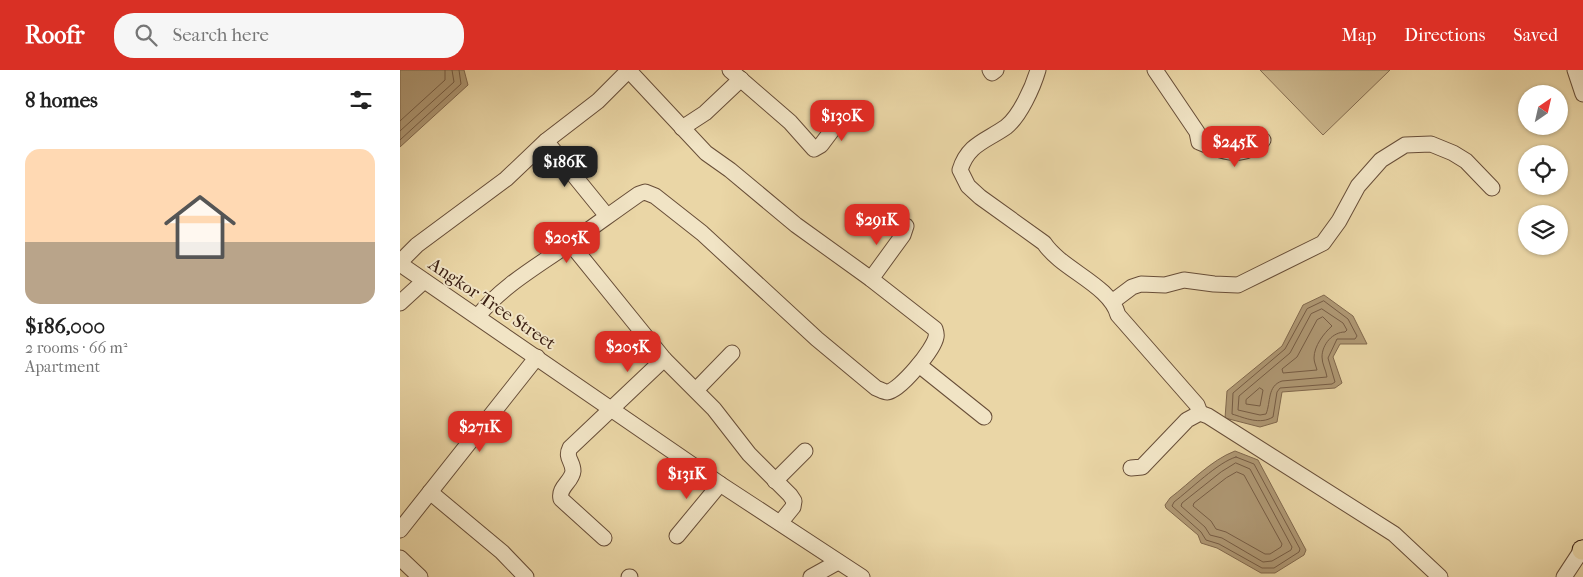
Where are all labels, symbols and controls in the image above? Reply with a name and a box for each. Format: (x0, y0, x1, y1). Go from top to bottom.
search box (114, 13, 464, 58)
text: Roofr (25, 21, 84, 49)
icon: search (132, 21, 160, 49)
text: Search here (172, 24, 269, 46)
text: Map (1342, 25, 1376, 46)
text: Directions (1404, 25, 1485, 46)
text: Saved (1513, 25, 1558, 46)
north arrow (1518, 85, 1568, 135)
map controls (1518, 85, 1568, 255)
icon: filters (347, 86, 375, 114)
text: 8 homes (25, 88, 98, 112)
pin: $130K (807, 100, 877, 142)
text: $130K (821, 106, 863, 125)
pin: $245K (1200, 126, 1270, 168)
text: $245K (1213, 132, 1257, 151)
button: locate (1518, 145, 1568, 195)
pin: $186K (530, 146, 600, 188)
text: $186K (544, 152, 586, 171)
icon: home (155, 182, 245, 272)
pin: $291K (842, 204, 912, 246)
button: layers (1518, 205, 1568, 255)
text: $291K (856, 210, 898, 229)
pin: $205K (532, 222, 602, 264)
text: $205K (545, 228, 589, 247)
street label: Angkor Tree Street (424, 253, 560, 355)
text: $186,000 (25, 314, 105, 338)
pin: $205K (593, 330, 663, 373)
text: $205K (606, 337, 650, 356)
text: 2 rooms · 66 m² (25, 338, 127, 357)
text: Apartment (25, 357, 100, 376)
pin: $271K (445, 410, 515, 453)
text: $271K (459, 417, 501, 436)
pin: $131K (652, 458, 722, 500)
text: $131K (668, 464, 706, 483)

